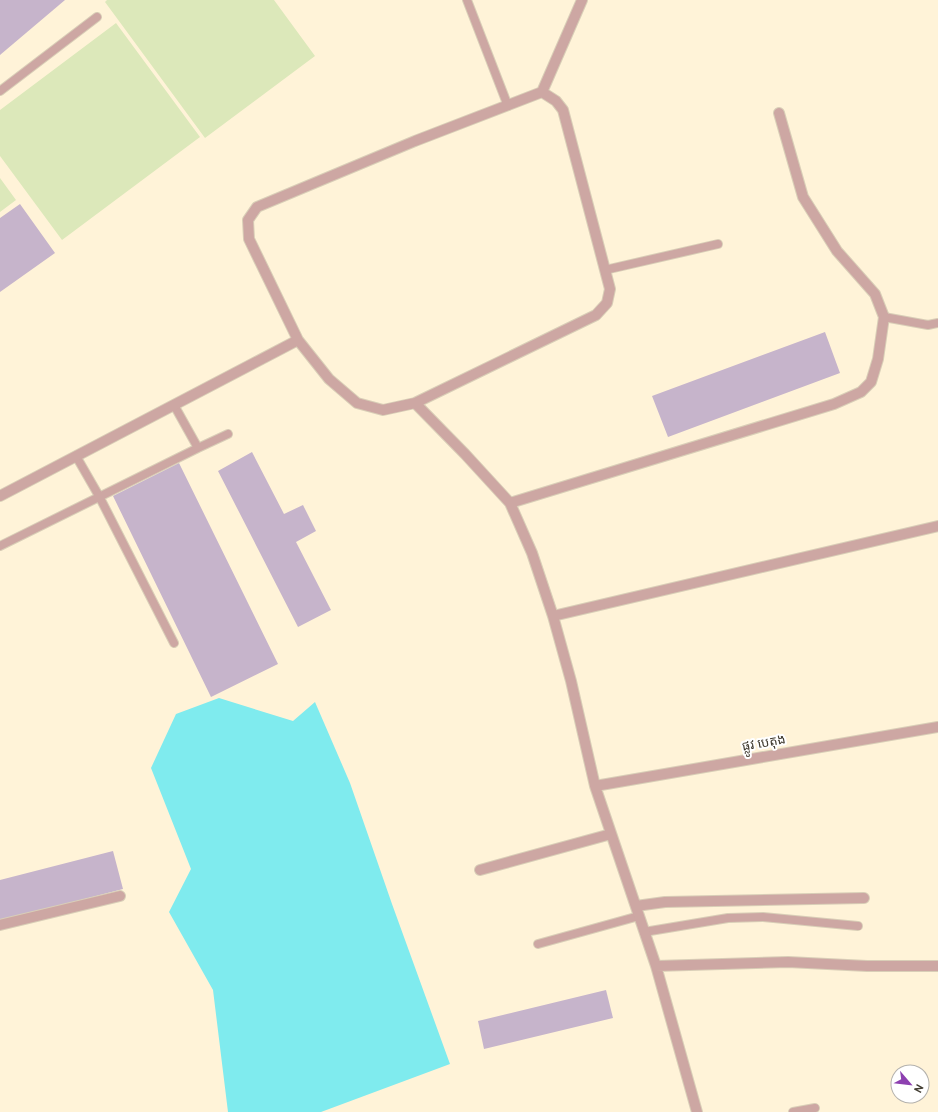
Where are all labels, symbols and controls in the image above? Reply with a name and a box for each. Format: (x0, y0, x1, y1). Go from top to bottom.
street label: ផ្លូវ បេតុង (741, 732, 787, 758)
north arrow (890, 1064, 930, 1104)
text: N (910, 1081, 926, 1095)

